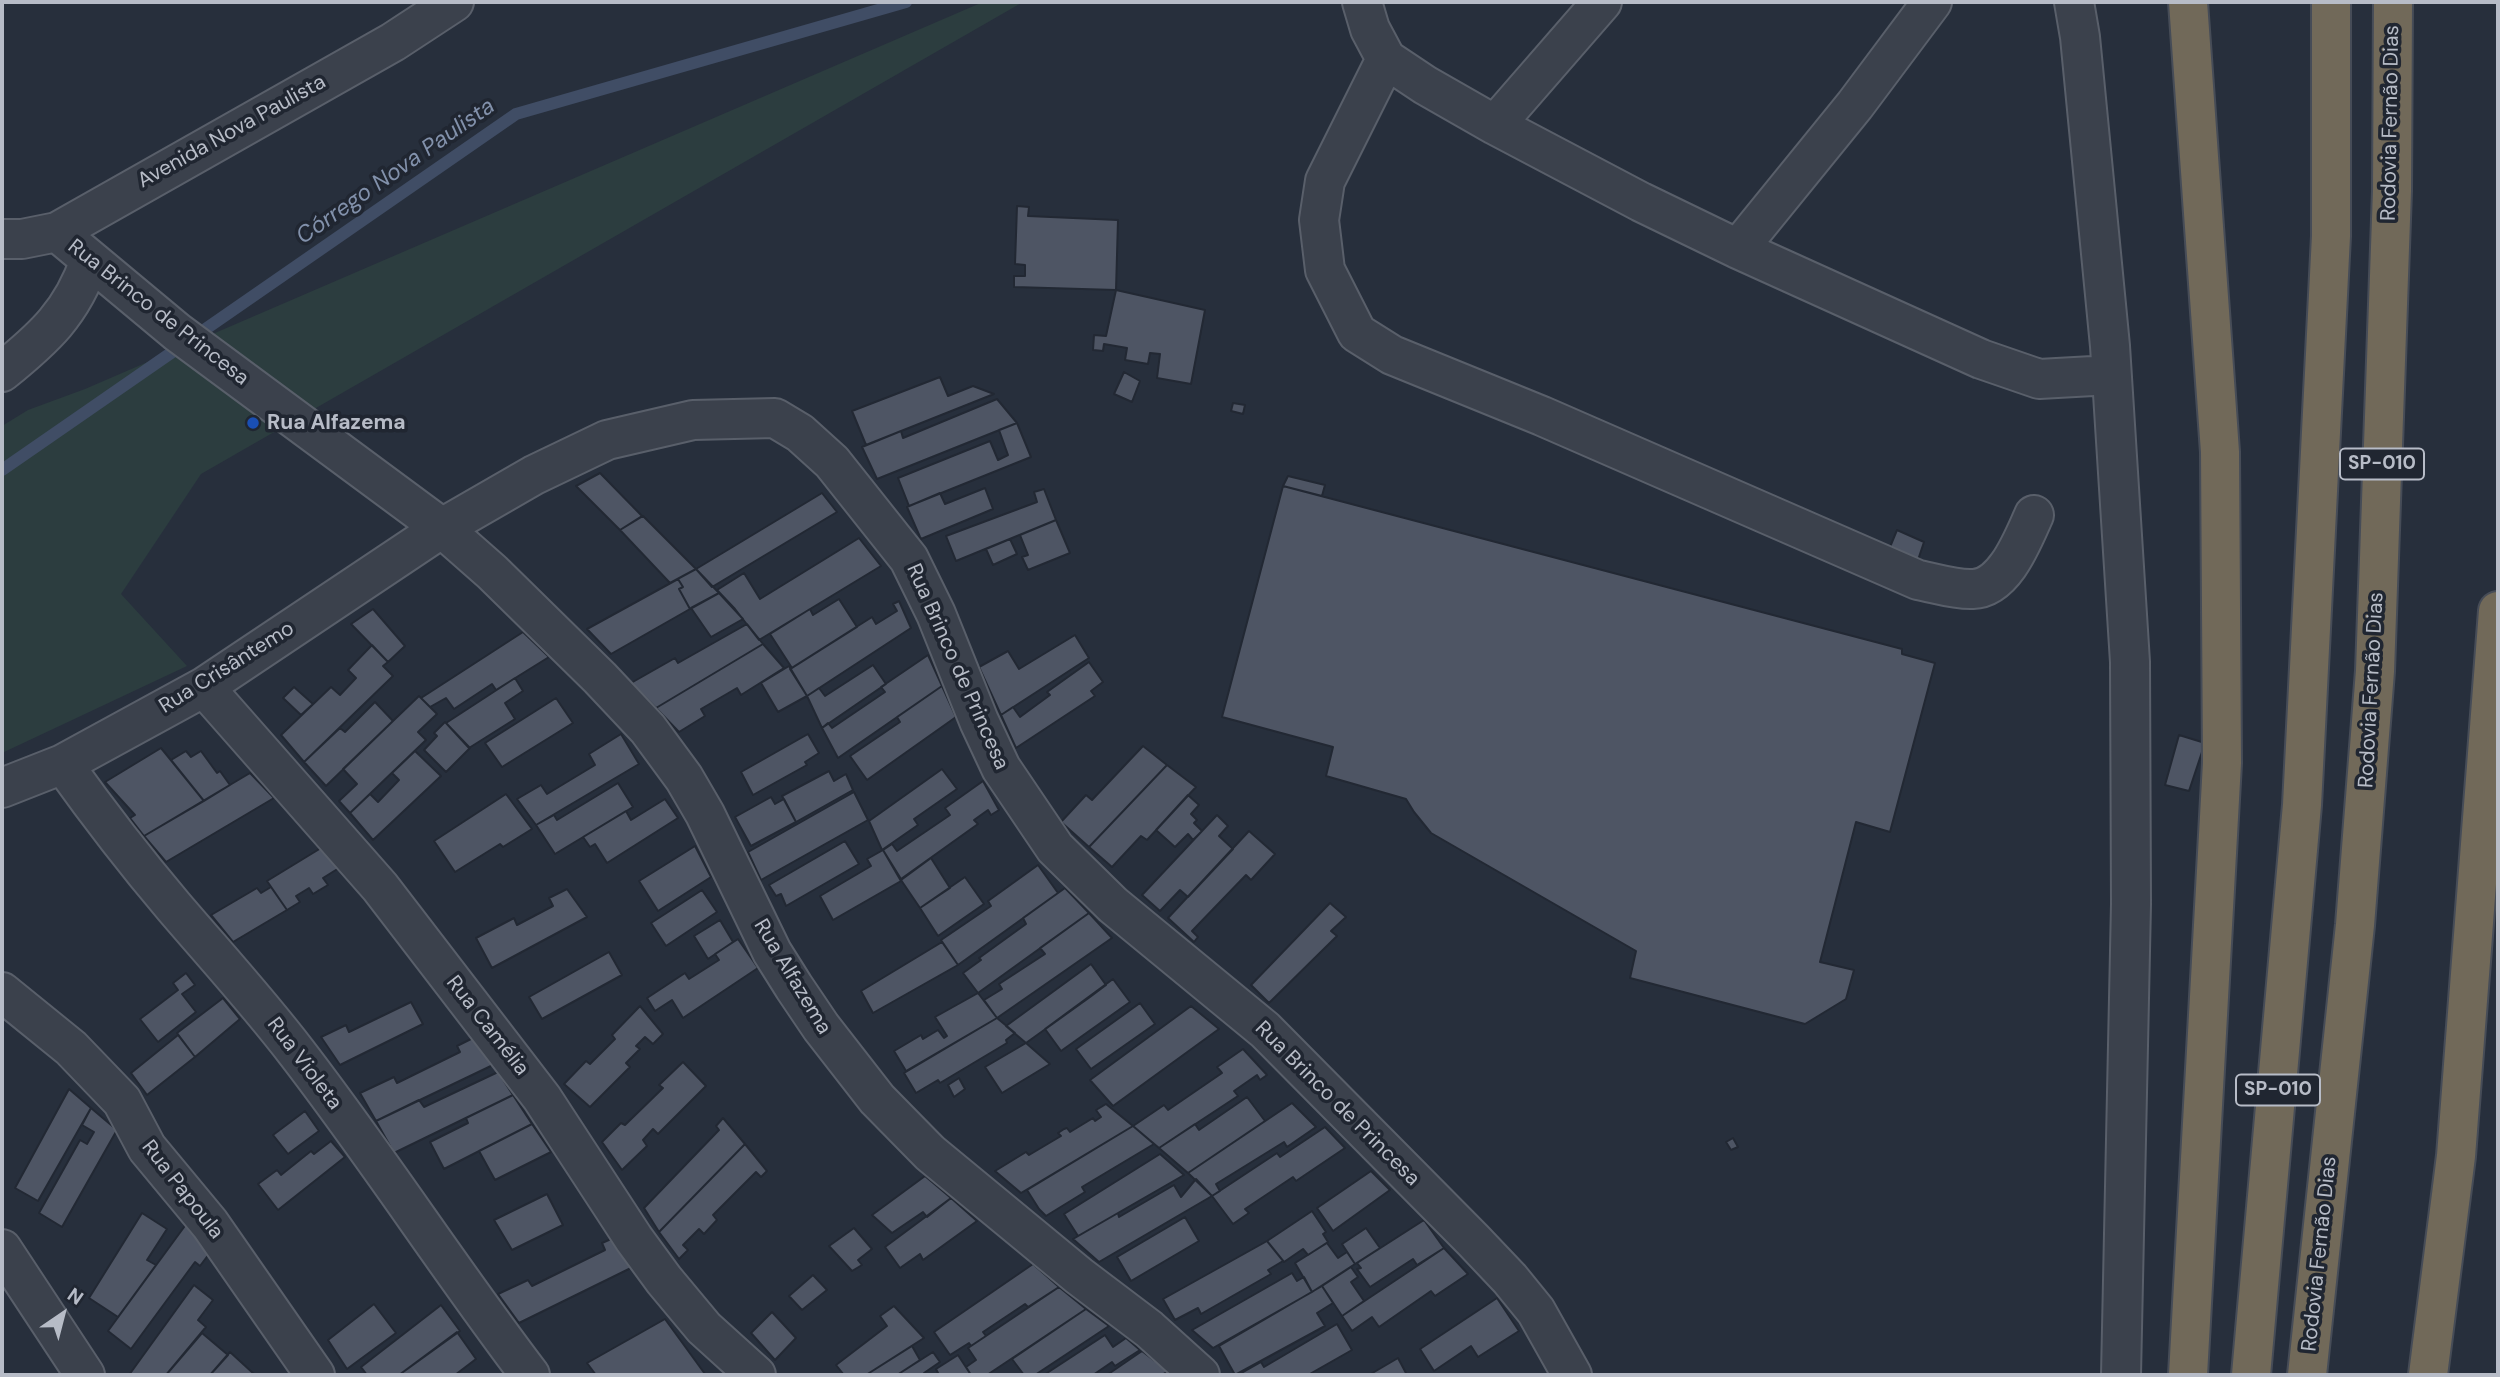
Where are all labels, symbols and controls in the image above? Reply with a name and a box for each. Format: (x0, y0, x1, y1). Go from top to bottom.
street label: Rodovia Fernão Dias (2377, 25, 2405, 221)
street label: Avenida Nova Paulista (134, 70, 330, 194)
water label: Córrego Nova Paulista (291, 93, 501, 251)
street label: Rua Brinco de Princesa (62, 235, 254, 391)
place label: Rua Alfazema (267, 410, 406, 436)
marker: Rua Alfazema (245, 415, 261, 431)
road number: SP-010 (2340, 449, 2424, 480)
street label: Rua Brinco de Princesa (900, 560, 1014, 774)
street label: Rodovia Fernão Dias (2354, 591, 2390, 789)
street label: Rua Crisântemo (155, 616, 299, 720)
street label: Rua Alfazema (748, 915, 836, 1039)
street label: Rua Camélia (440, 971, 534, 1081)
street label: Rua Violeta (261, 1013, 347, 1115)
street label: Rua Brinco de Princesa (1249, 1016, 1425, 1192)
road number: SP-010 (2236, 1074, 2320, 1106)
street label: Rua Papoula (136, 1136, 228, 1244)
street label: Rodovia Fernão Dias (2297, 1155, 2343, 1353)
north arrow (28, 1279, 98, 1349)
text: N (62, 1282, 88, 1311)

